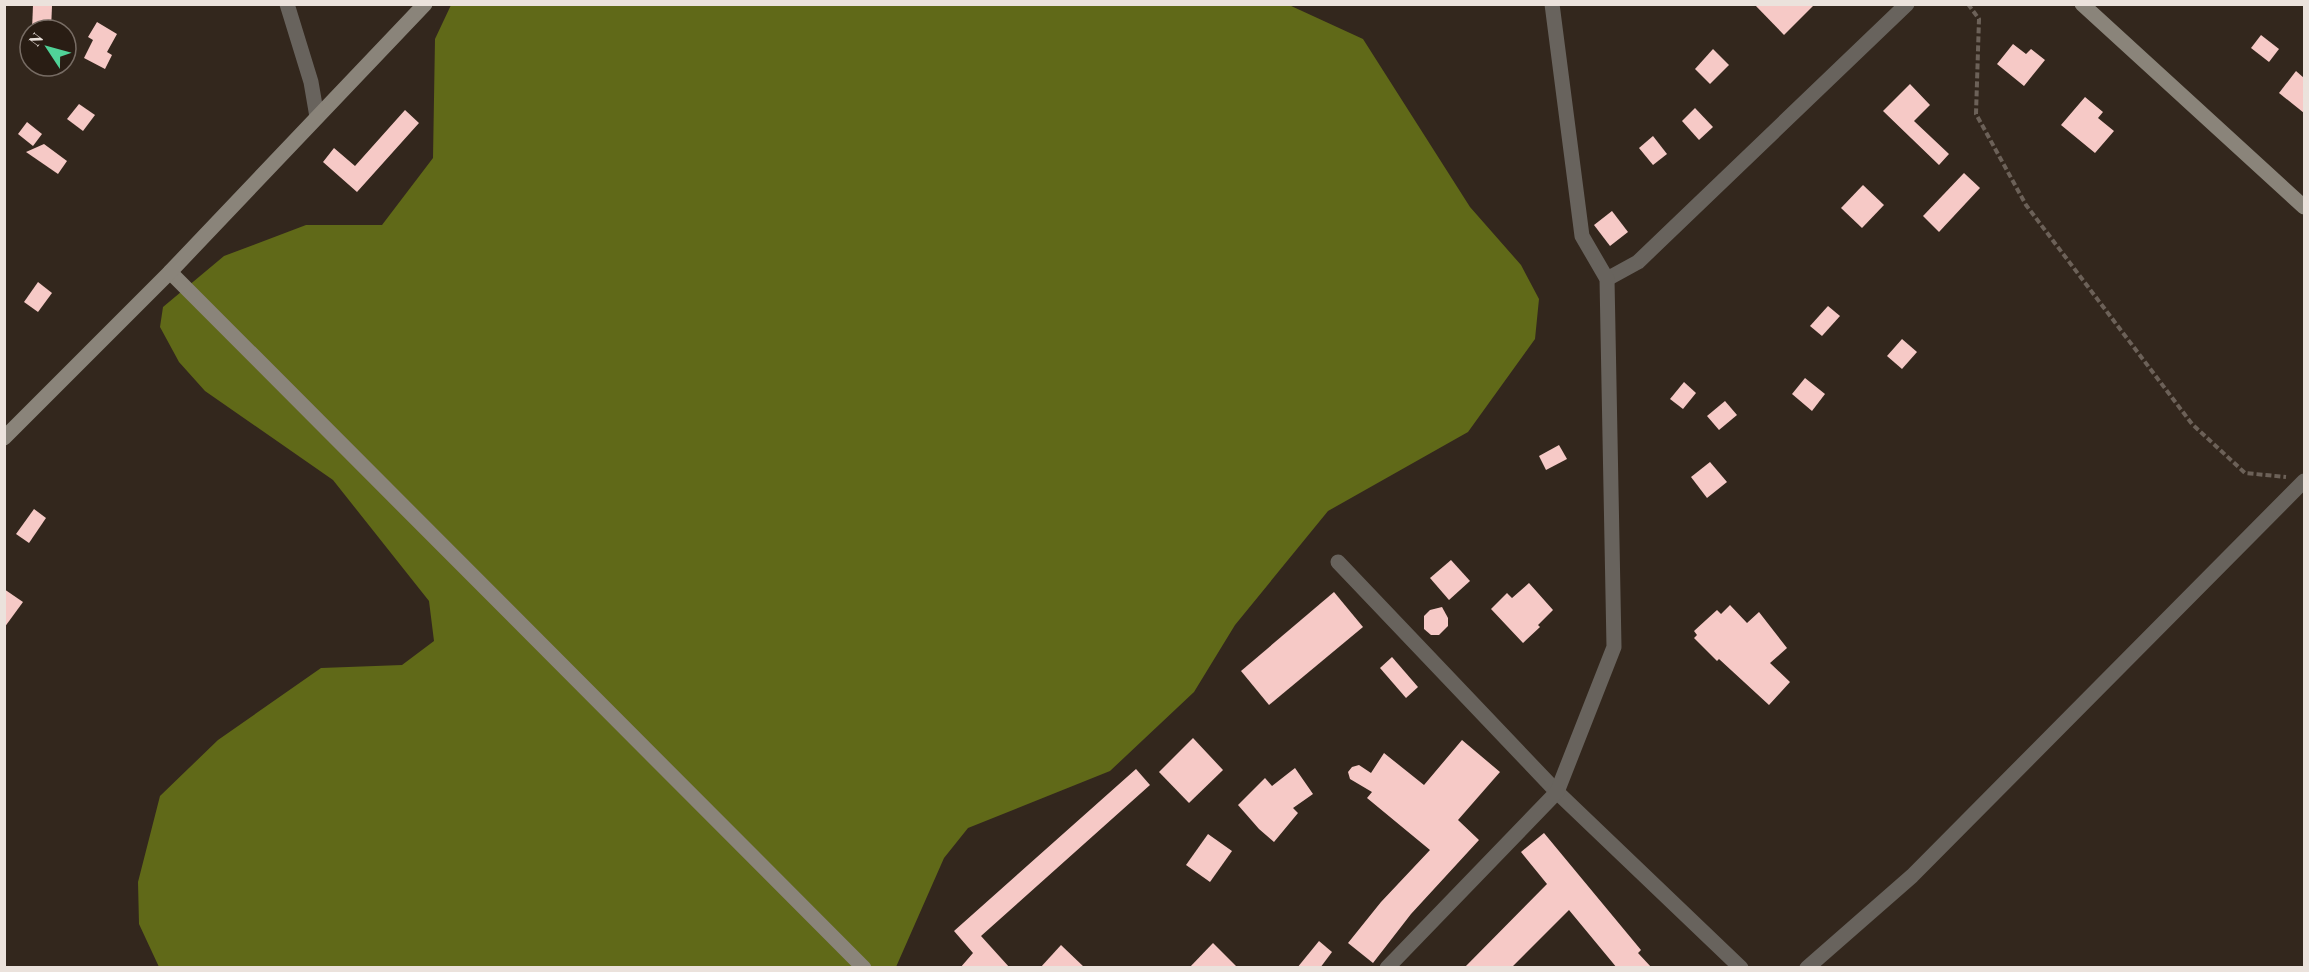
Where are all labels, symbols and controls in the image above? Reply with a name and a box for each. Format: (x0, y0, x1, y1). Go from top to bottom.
north arrow (18, 18, 78, 78)
text: N (24, 28, 48, 50)

